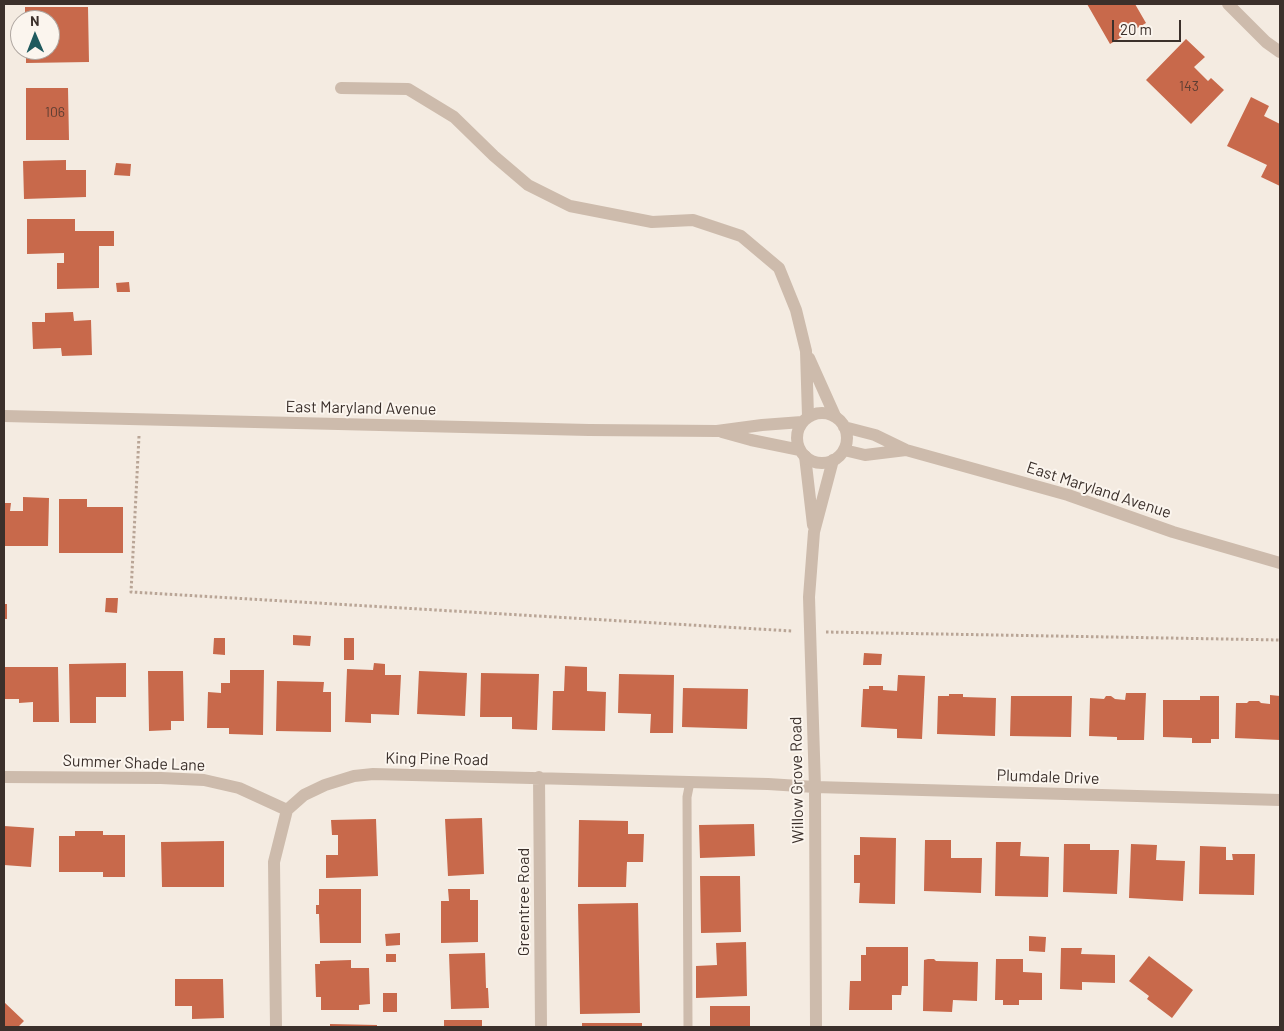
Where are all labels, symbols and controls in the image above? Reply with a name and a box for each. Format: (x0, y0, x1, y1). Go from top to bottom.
north arrow (10, 10, 60, 60)
scale bar (1114, 10, 1183, 42)
text: N (30, 12, 40, 29)
text: 20 m (1120, 20, 1152, 38)
house number: 143 (1179, 78, 1199, 94)
house number: 106 (45, 104, 65, 120)
street label: East Maryland Avenue (285, 397, 437, 419)
street label: East Maryland Avenue (1024, 458, 1174, 522)
street label: Willow Grove Road (786, 716, 808, 844)
street label: King Pine Road (385, 748, 489, 770)
street label: Summer Shade Lane (62, 751, 206, 775)
street label: Plumdale Drive (996, 766, 1100, 788)
street label: Greentree Road (514, 848, 534, 956)

